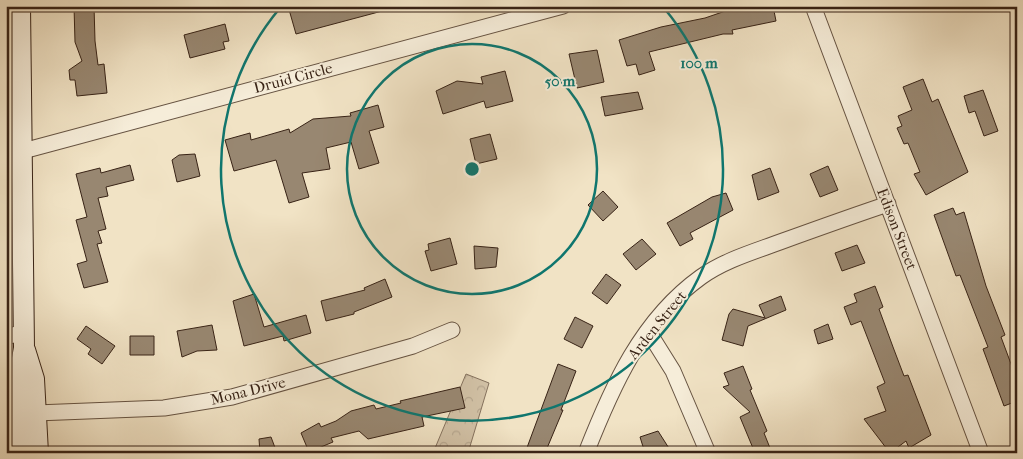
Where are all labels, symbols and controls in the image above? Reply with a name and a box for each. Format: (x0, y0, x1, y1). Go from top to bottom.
text: 100 m (680, 54, 718, 72)
street label: Druid Circle (252, 59, 335, 97)
text: 50 m (545, 72, 576, 90)
centre of rings (463, 160, 481, 178)
street label: Edison Street (873, 185, 921, 273)
street label: Arden Street (623, 287, 691, 364)
street label: Mona Drive (209, 373, 288, 409)

